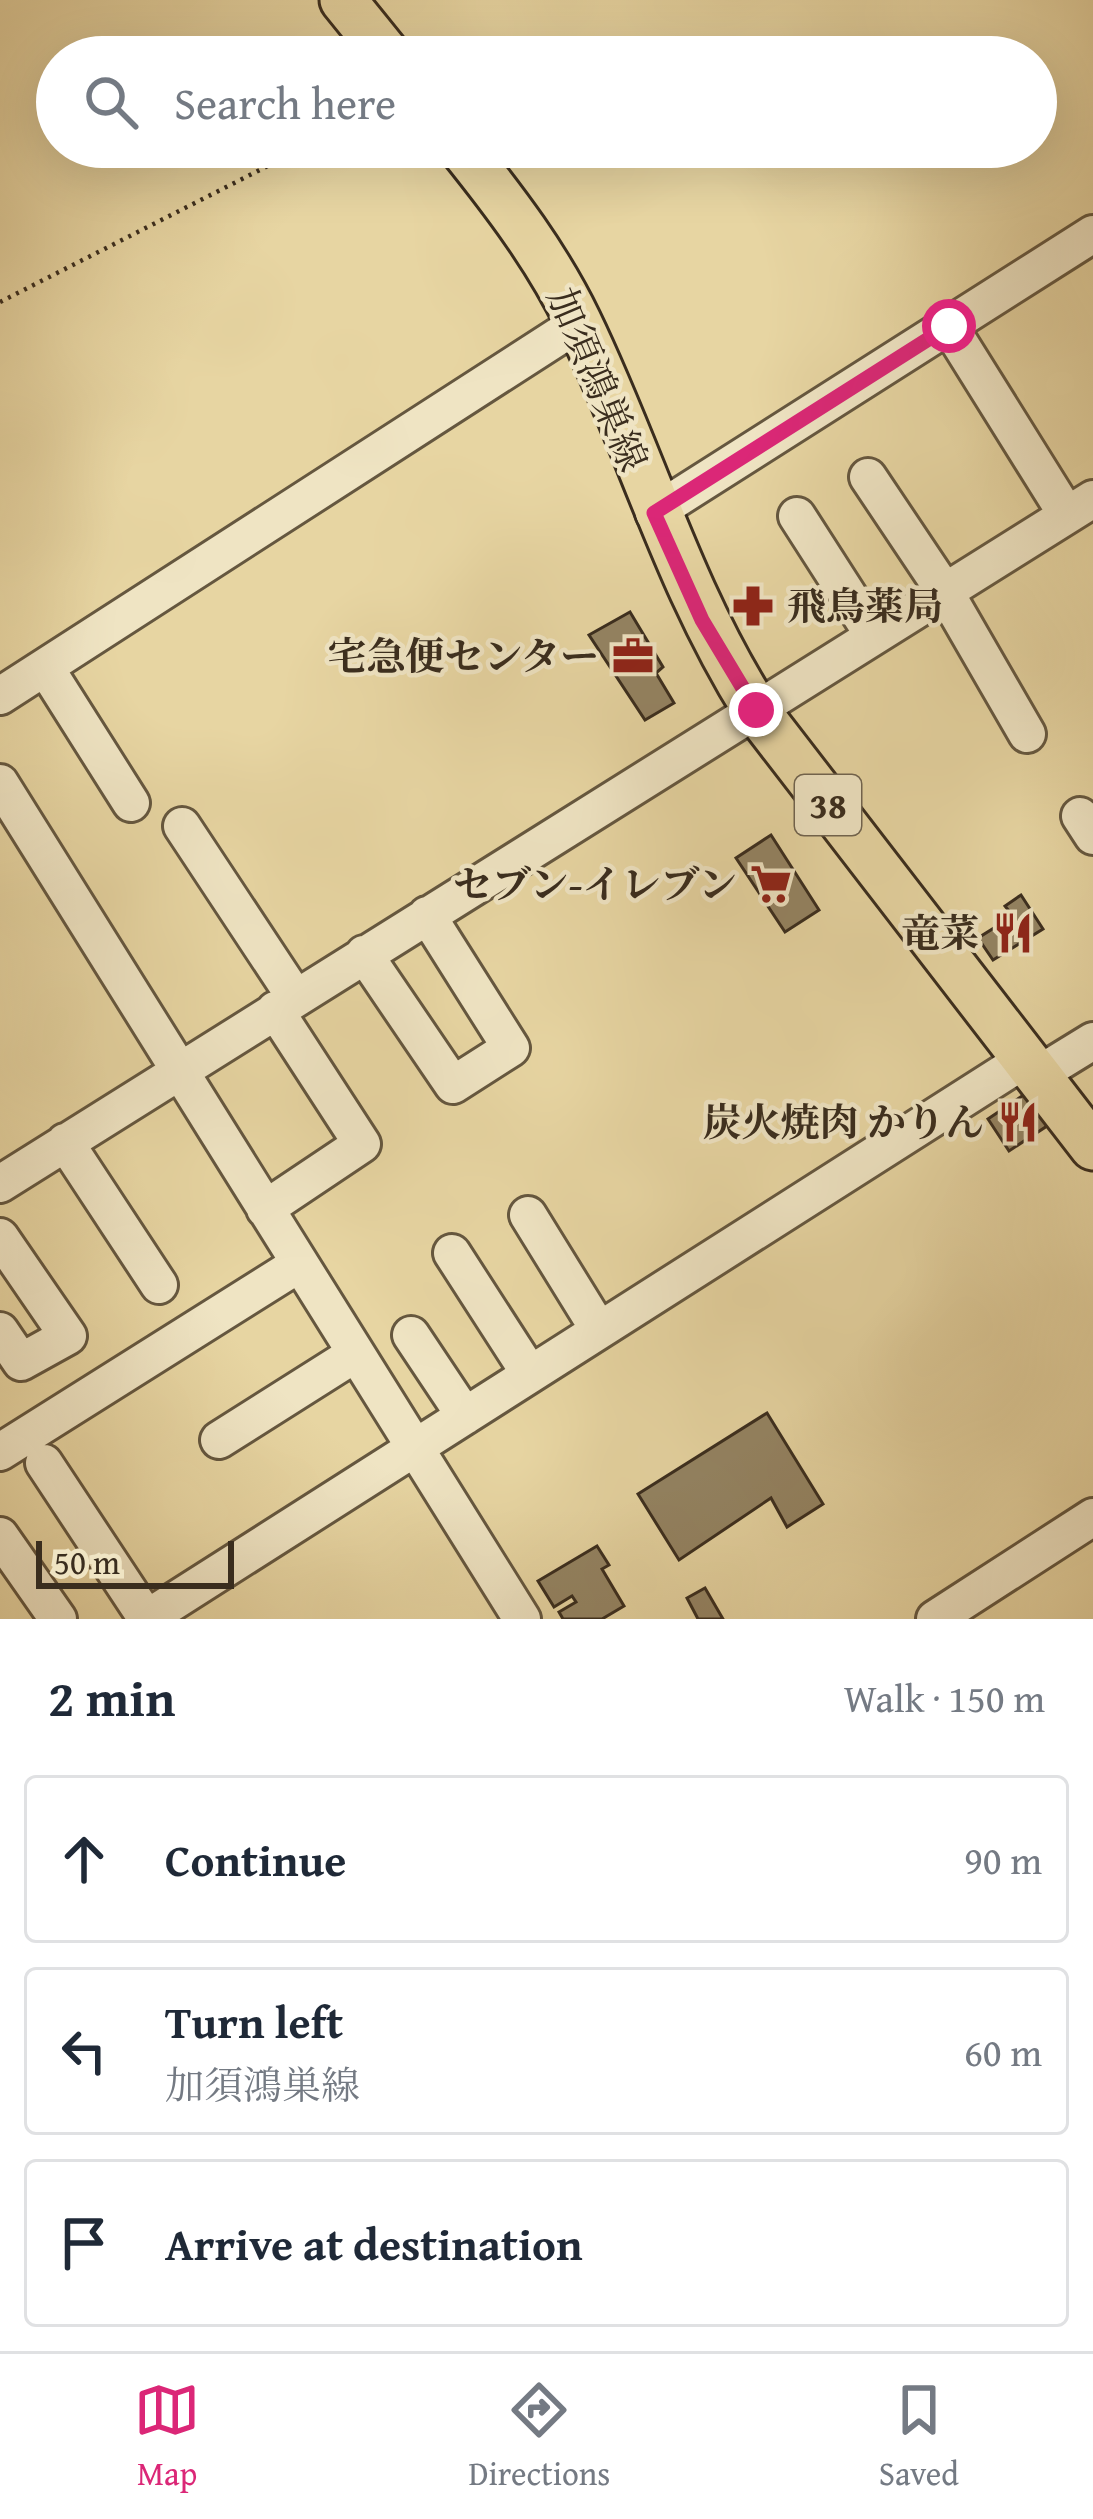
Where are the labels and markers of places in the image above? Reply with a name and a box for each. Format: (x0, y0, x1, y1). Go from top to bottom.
place label: 飛鳥薬局 (787, 577, 943, 634)
pharmacy icon: 飛鳥薬局 (730, 583, 776, 629)
place label: 宅急便センター (328, 627, 599, 684)
office icon: 宅急便センター (610, 633, 656, 679)
place label: セブン-イレブン (453, 855, 737, 912)
supermarket icon: セブン-イレブン (748, 861, 794, 907)
place label: 竜菜 (901, 904, 979, 961)
restaurant icon: 竜菜 (990, 910, 1036, 956)
place label: 炭火焼肉 かりん (702, 1093, 984, 1150)
restaurant icon: 炭火焼肉 かりん (995, 1099, 1041, 1145)

